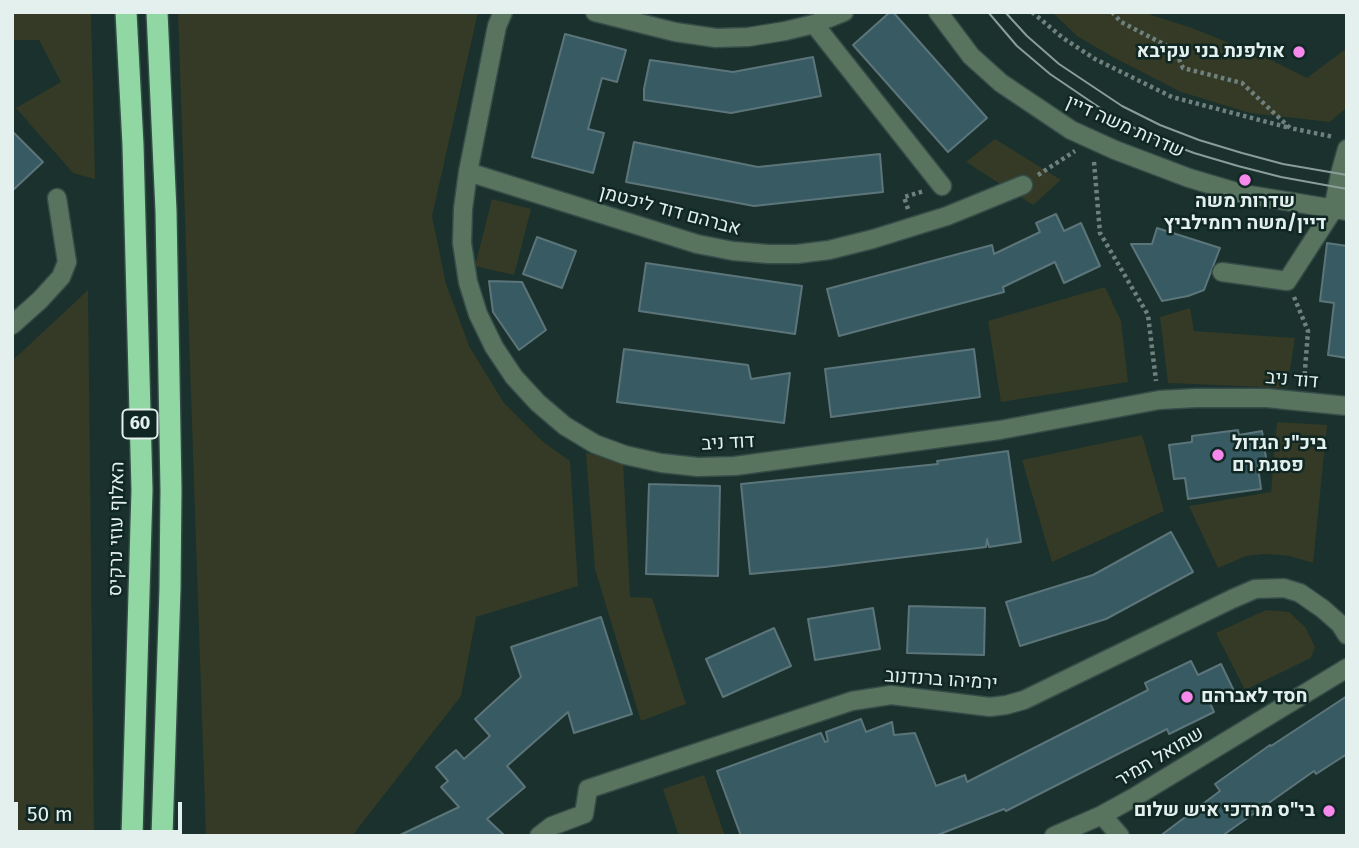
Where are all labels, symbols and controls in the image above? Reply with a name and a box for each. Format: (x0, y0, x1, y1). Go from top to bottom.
place label: אולפנת בני עקיבא (1137, 41, 1285, 63)
marker: אולפנת בני עקיבא (1291, 44, 1307, 60)
street label: שדרות משה דיין (1062, 91, 1188, 163)
marker: שדרות משה דיין/משה רחמילביץ (1237, 172, 1253, 188)
street label: אברהם דוד ליכטמן (597, 181, 743, 241)
place label: שדרות משה דיין/משה רחמילביץ (1163, 191, 1327, 235)
street label: דוד ניב (1265, 366, 1319, 394)
road number: 60 (122, 410, 158, 438)
street label: דוד ניב (701, 430, 755, 456)
place label: ביכ"נ הגדול פסגת רם (1232, 433, 1327, 477)
marker: ביכ"נ הגדול פסגת רם (1210, 447, 1226, 463)
street label: האלוף עוזי נרקיס (104, 461, 130, 597)
street label: ירמיהו ברנדנוב (884, 665, 998, 695)
place label: חסד לאברהם (1201, 686, 1307, 708)
marker: חסד לאברהם (1179, 689, 1195, 705)
street label: שמואל תמיר (1112, 722, 1208, 792)
scale bar (18, 788, 186, 832)
place label: בי"ס מרדכי איש שלום (1134, 800, 1315, 822)
text: 50 m (27, 801, 73, 827)
marker: בי"ס מרדכי איש שלום (1321, 803, 1337, 819)

